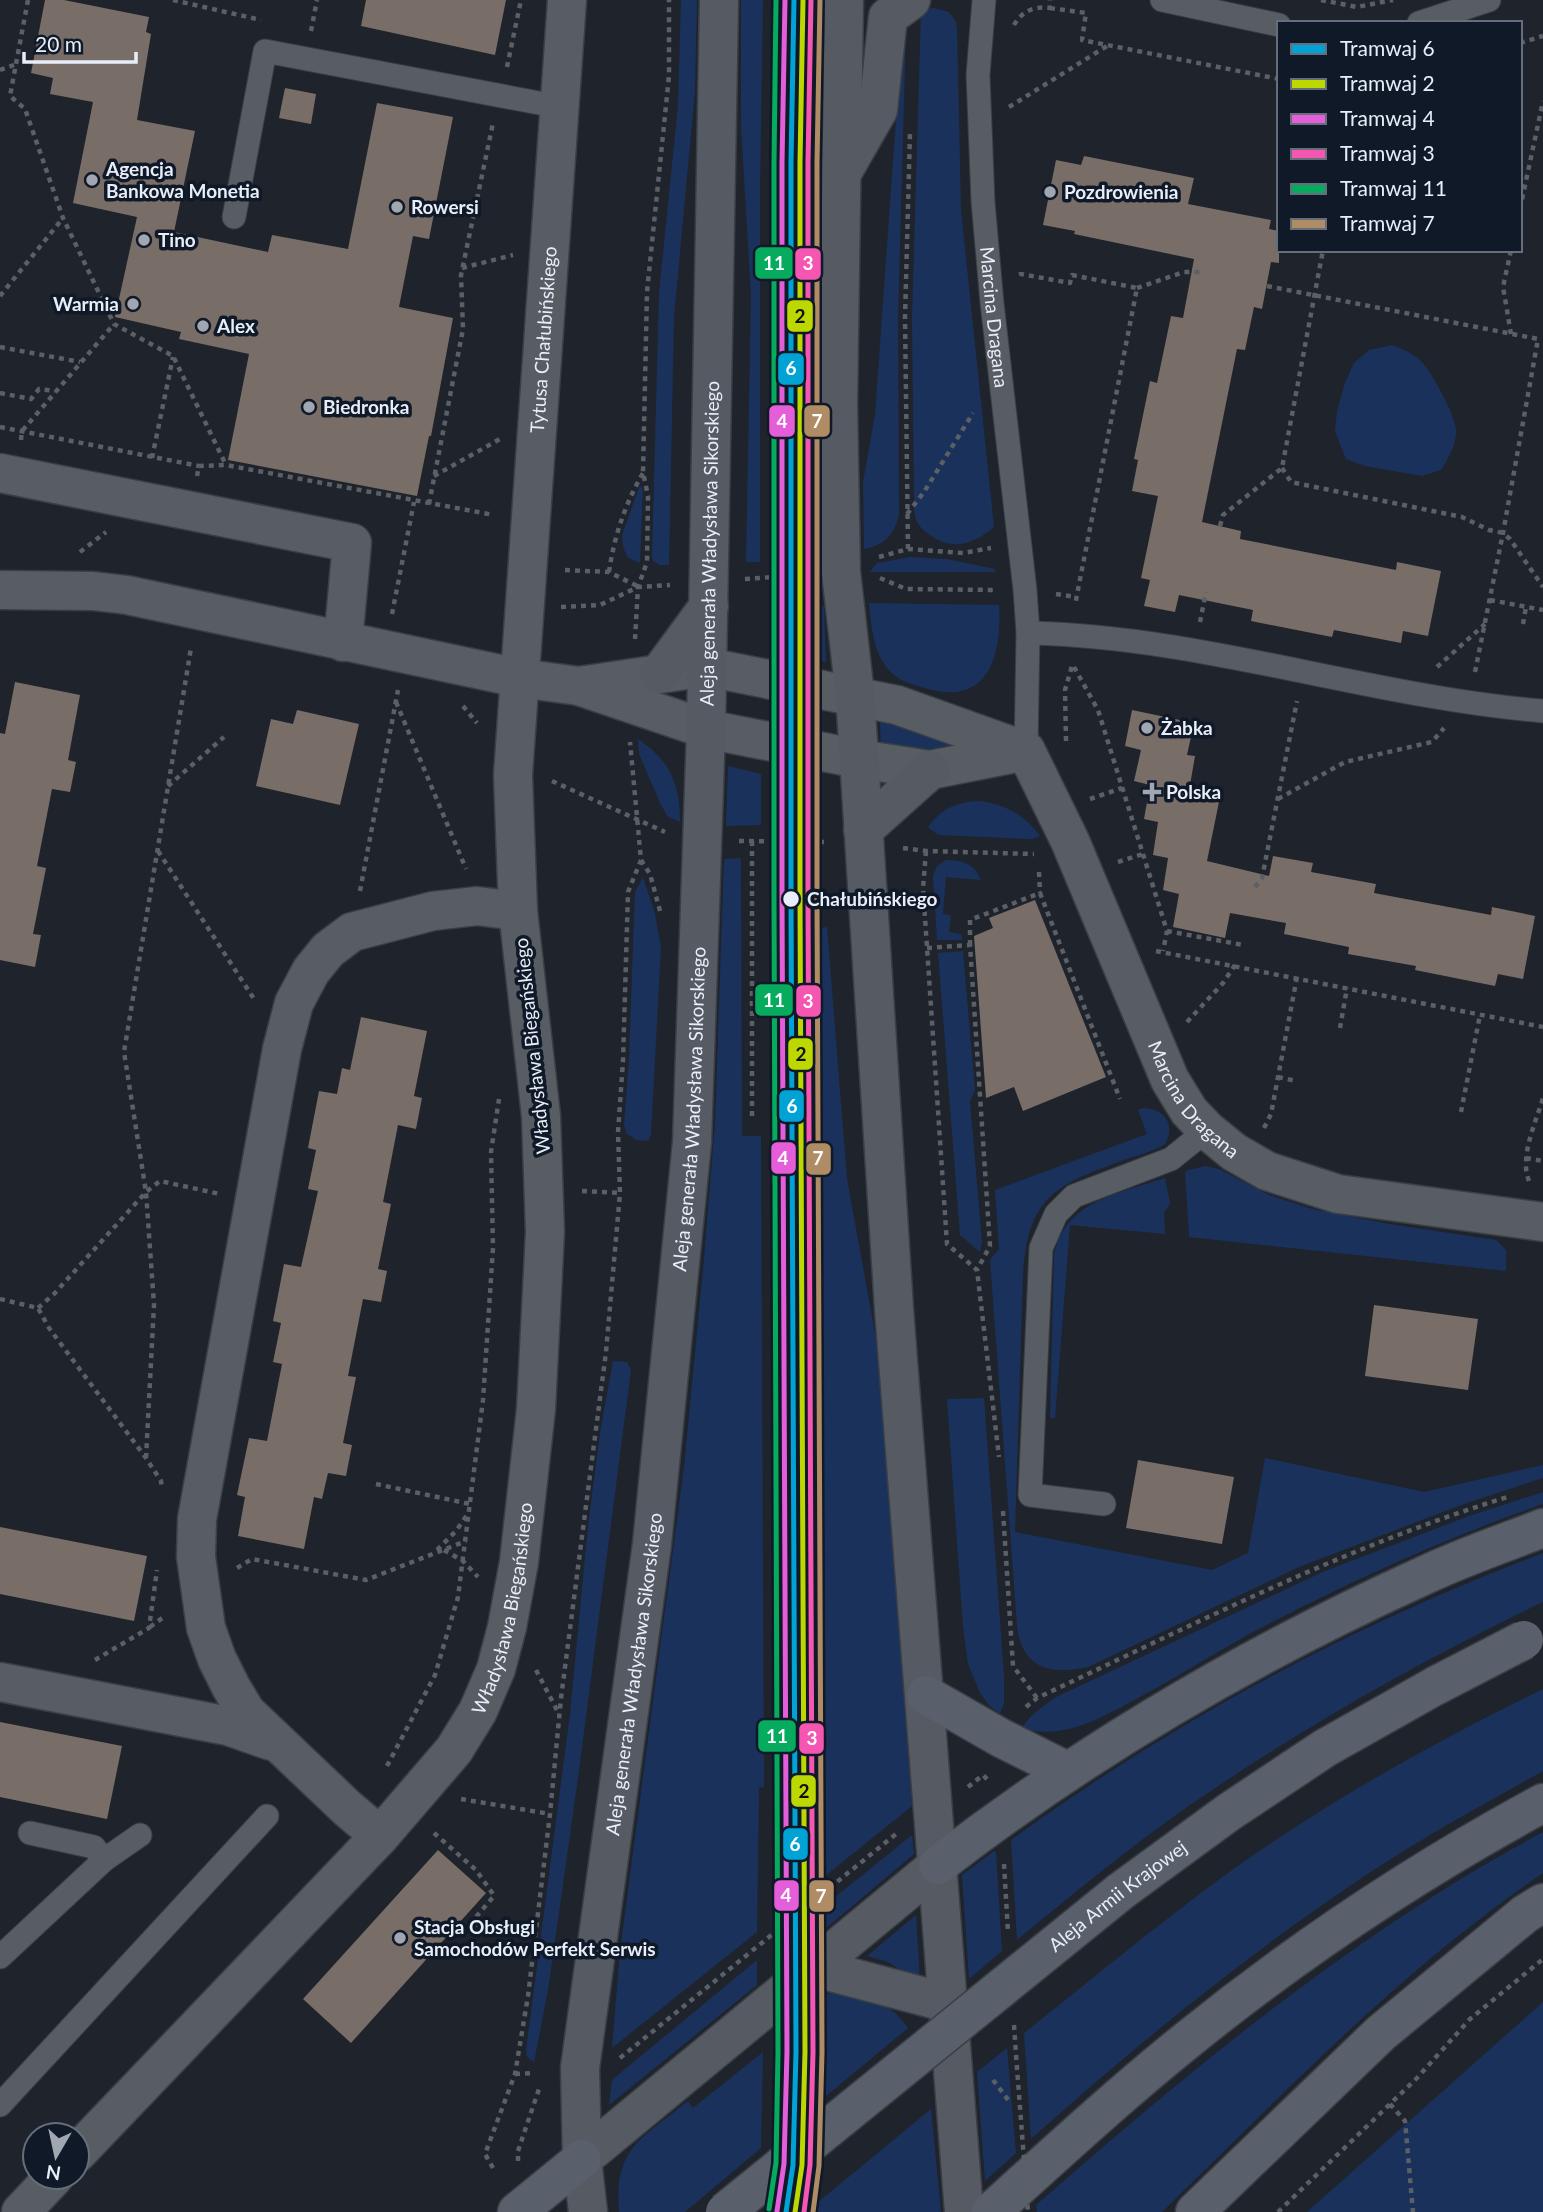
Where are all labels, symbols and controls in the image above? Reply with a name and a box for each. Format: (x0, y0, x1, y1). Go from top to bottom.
scale bar (24, 21, 136, 65)
legend (1277, 21, 1522, 252)
text: 20 m (35, 31, 82, 56)
text: Tramwaj 6 (1340, 35, 1435, 60)
text: Tramwaj 2 (1340, 70, 1435, 95)
text: Tramwaj 4 (1340, 105, 1435, 130)
text: Tramwaj 3 (1340, 140, 1435, 165)
place label: Agencja Bankowa Monetia (105, 157, 260, 202)
marker: Agencja Bankowa Monetia (84, 172, 100, 188)
text: Tramwaj 11 (1340, 175, 1447, 200)
place label: Pozdrowienia (1064, 180, 1178, 203)
marker: Pozdrowienia (1042, 184, 1058, 200)
place label: Rowersi (411, 195, 479, 218)
marker: Rowersi (389, 199, 405, 215)
text: Tramwaj 7 (1340, 210, 1435, 235)
place label: Tino (158, 228, 196, 251)
marker: Tino (136, 232, 152, 248)
street label: Tytusa Chałubińskiego (525, 245, 561, 434)
line badge: 11 (754, 246, 794, 280)
street label: Marcina Dragana (976, 246, 1014, 389)
line badge: 3 (794, 247, 822, 281)
text: 11 (763, 251, 785, 274)
text: 3 (802, 251, 814, 274)
place label: Warmia (53, 292, 119, 315)
marker: Warmia (125, 296, 141, 312)
line badge: 2 (786, 299, 814, 333)
text: 2 (794, 304, 806, 327)
place label: Alex (216, 314, 255, 337)
marker: Alex (195, 318, 211, 334)
line badge: 6 (777, 352, 805, 386)
text: 6 (785, 356, 797, 379)
street label: Aleja generała Władysława Sikorskiego (694, 381, 723, 706)
place label: Biedronka (323, 395, 409, 418)
marker: Biedronka (301, 399, 317, 415)
line badge: 4 (768, 404, 796, 438)
line badge: 7 (803, 404, 831, 438)
text: 4 (776, 409, 788, 432)
text: 7 (811, 409, 823, 432)
place label: Żabka (1161, 716, 1213, 739)
marker: Żabka (1139, 720, 1155, 736)
place label: Polska (1166, 780, 1221, 803)
marker: Polska (1144, 784, 1160, 800)
place label: Chałubińskiego (807, 887, 938, 910)
marker: Chałubińskiego (781, 889, 801, 909)
street label: Władysława Biegańskiego (509, 937, 554, 1155)
street label: Aleja generała Władysława Sikorskiego (667, 946, 710, 1272)
line badge: 11 (754, 983, 794, 1017)
line badge: 3 (795, 984, 822, 1018)
text: 11 (763, 988, 785, 1011)
text: 3 (802, 989, 814, 1012)
line badge: 2 (787, 1037, 814, 1071)
street label: Marcina Dragana (1144, 1037, 1244, 1163)
text: 2 (795, 1042, 807, 1065)
line badge: 6 (778, 1089, 805, 1123)
text: 6 (786, 1094, 798, 1117)
line badge: 4 (770, 1141, 797, 1175)
line badge: 7 (805, 1142, 832, 1176)
text: 4 (777, 1146, 789, 1169)
text: 7 (812, 1146, 824, 1169)
street label: Władysława Biegańskiego (466, 1501, 537, 1718)
street label: Aleja generała Władysława Sikorskiego (600, 1512, 666, 1837)
line badge: 11 (757, 1719, 797, 1753)
line badge: 3 (798, 1722, 825, 1755)
text: 11 (766, 1724, 788, 1747)
text: 3 (806, 1726, 818, 1749)
line badge: 2 (790, 1774, 817, 1808)
text: 2 (798, 1779, 810, 1802)
line badge: 6 (782, 1827, 809, 1861)
text: 6 (789, 1832, 801, 1855)
street label: Aleja Armii Krajowej (1044, 1835, 1191, 1956)
line badge: 4 (773, 1879, 800, 1912)
line badge: 7 (808, 1879, 835, 1913)
text: 4 (780, 1883, 792, 1906)
text: 7 (815, 1884, 827, 1907)
place label: Stacja Obsługi Samochodów Perfekt Serwis (414, 1915, 656, 1960)
marker: Stacja Obsługi Samochodów Perfekt Serwis (392, 1930, 408, 1946)
north arrow (21, 2121, 91, 2191)
text: N (44, 2161, 62, 2186)

